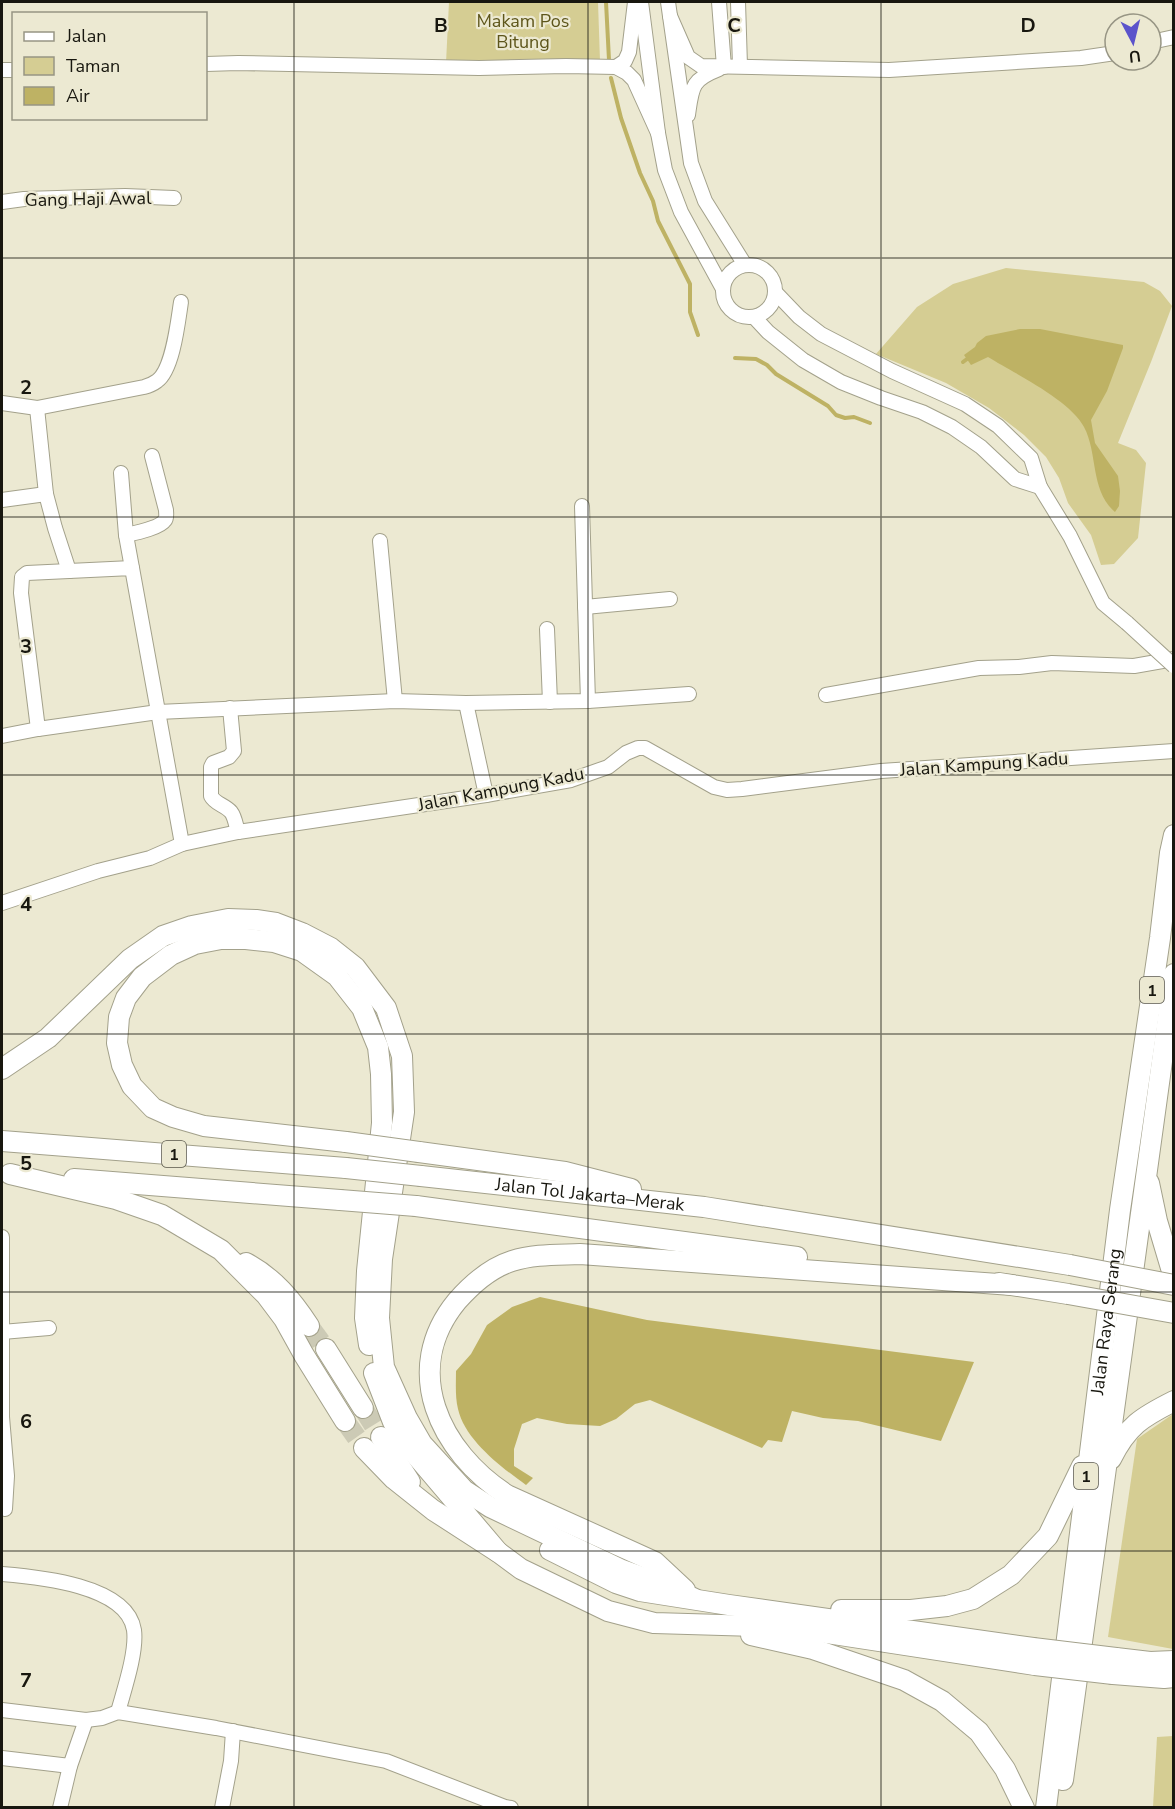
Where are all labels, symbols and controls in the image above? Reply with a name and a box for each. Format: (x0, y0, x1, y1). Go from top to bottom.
park label: Makam Pos Bitung (476, 9, 570, 54)
legend (12, 12, 207, 120)
text: B (434, 12, 448, 39)
text: C (727, 12, 741, 39)
text: D (1020, 12, 1036, 39)
north arrow (1103, 12, 1163, 72)
text: Jalan (65, 24, 106, 48)
text: U (1128, 44, 1142, 68)
text: Taman (66, 54, 120, 78)
text: Air (66, 84, 90, 108)
street label: Gang Haji Awal (24, 186, 152, 212)
text: 2 (20, 374, 32, 401)
text: 3 (20, 633, 32, 660)
street label: Jalan Kampung Kadu (898, 746, 1069, 782)
street label: Jalan Kampung Kadu (415, 761, 586, 817)
text: 4 (20, 891, 32, 918)
road number: 1 (1140, 977, 1164, 1003)
road number: 1 (162, 1141, 186, 1167)
text: 5 (20, 1150, 32, 1177)
street label: Jalan Tol Jakarta–Merak (493, 1172, 687, 1217)
street label: Jalan Raya Serang (1085, 1247, 1127, 1397)
text: 6 (20, 1408, 32, 1435)
road number: 1 (1074, 1463, 1098, 1489)
text: 7 (20, 1667, 32, 1694)

